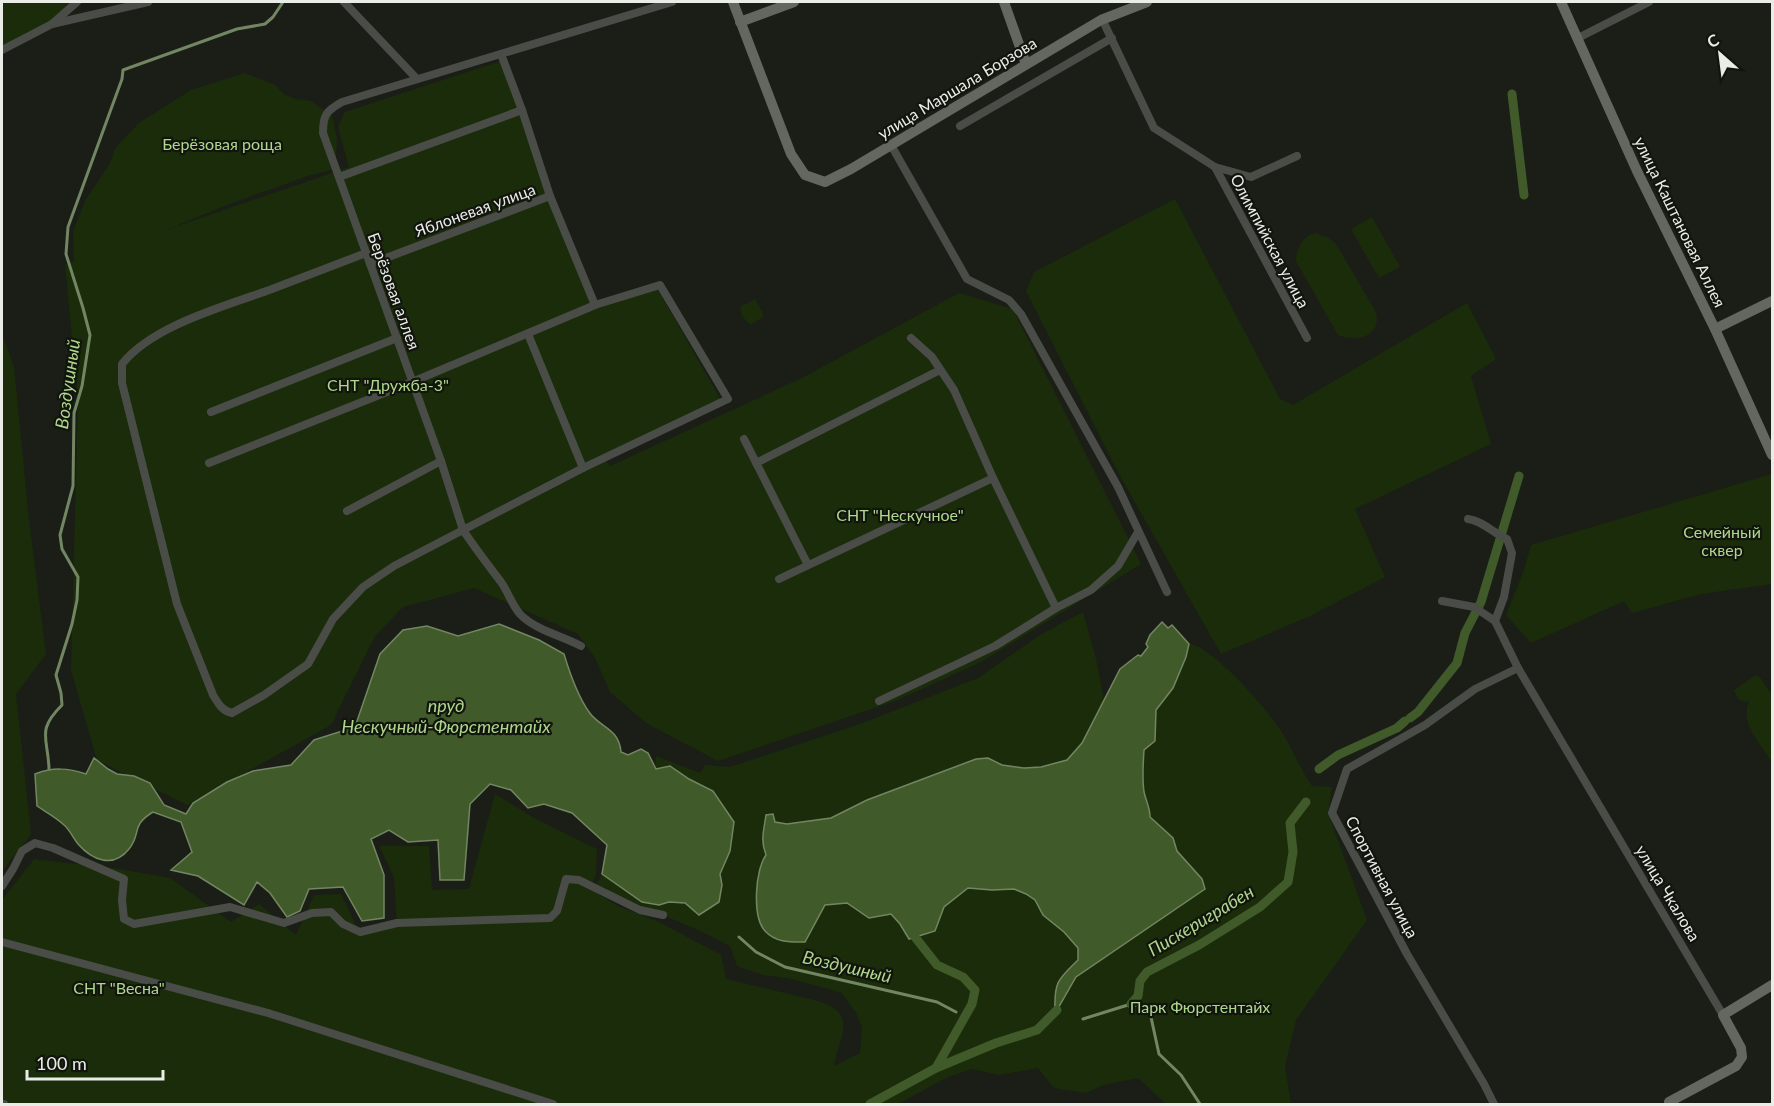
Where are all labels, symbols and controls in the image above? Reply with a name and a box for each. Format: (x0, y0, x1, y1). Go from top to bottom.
north arrow (1690, 24, 1750, 84)
text: С (1704, 29, 1722, 51)
street label: улица Маршала Борзова (874, 33, 1040, 143)
street label: улица Каштановая Аллея (1631, 133, 1730, 310)
park label: Берёзовая роща (162, 134, 282, 153)
street label: Олимпийская улица (1227, 171, 1314, 311)
street label: Яблоневая улица (411, 179, 538, 241)
street label: Берёзовая аллея (365, 230, 424, 352)
water label: Воздушный (50, 338, 84, 430)
park label: СНТ "Дружба-3" (327, 375, 449, 394)
park label: СНТ "Нескучное" (836, 505, 964, 524)
park label: Семейный сквер (1683, 522, 1761, 559)
water label: пруд Нескучный-Фюрстентайх (341, 694, 551, 737)
street label: Спортивная улица (1342, 813, 1423, 941)
street label: улица Чкалова (1632, 841, 1705, 944)
water label: Пискериграбен (1143, 880, 1258, 960)
water label: Воздушный (801, 945, 894, 987)
park label: СНТ "Весна" (73, 978, 165, 997)
park label: Парк Фюрстентайх (1130, 997, 1270, 1016)
scale bar (27, 1043, 164, 1081)
text: 100 m (36, 1052, 87, 1074)

